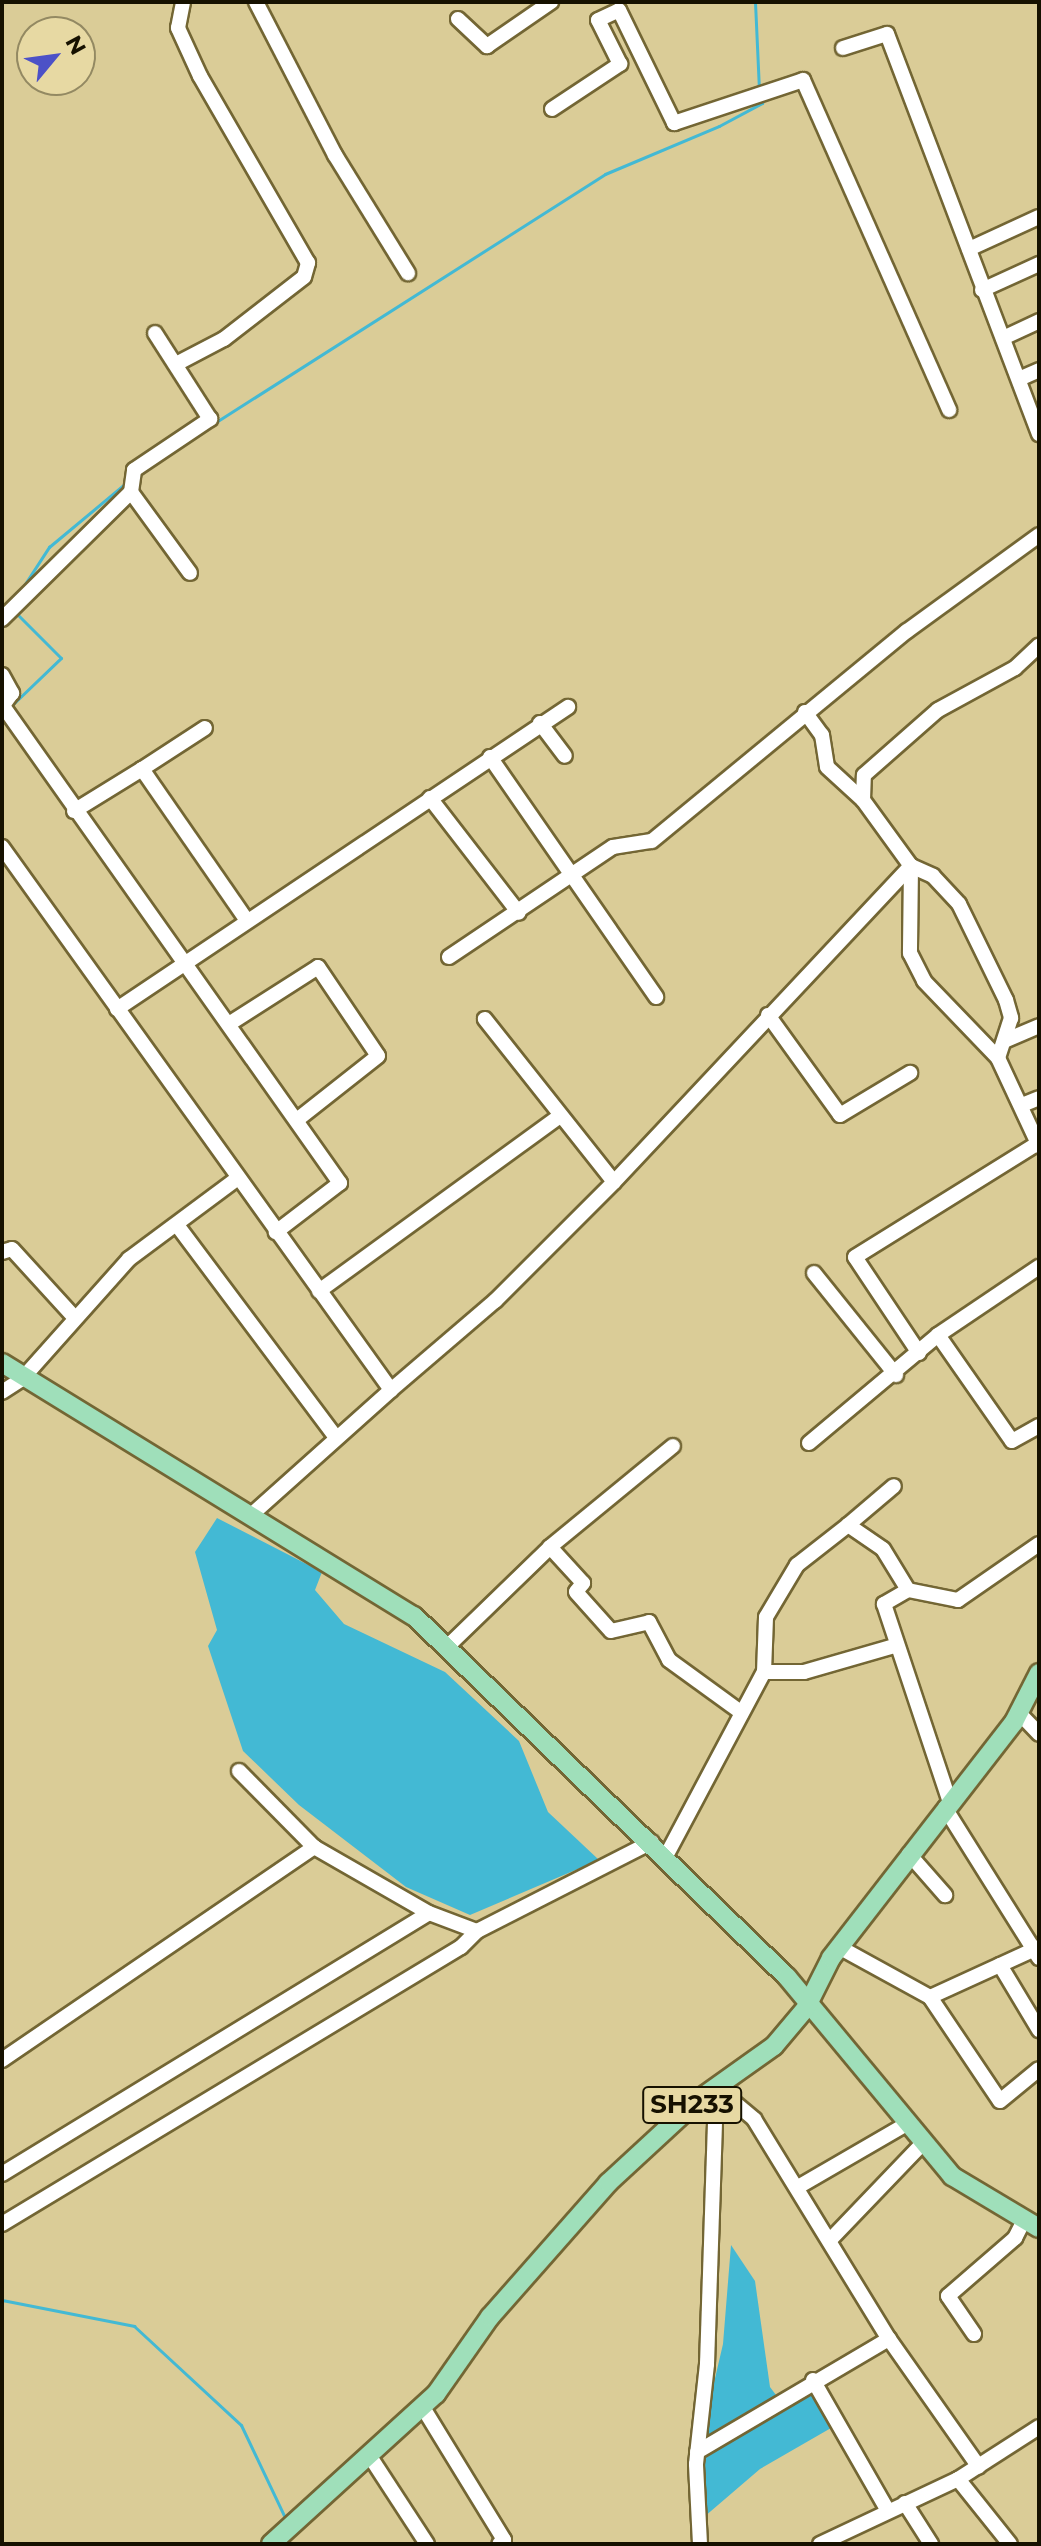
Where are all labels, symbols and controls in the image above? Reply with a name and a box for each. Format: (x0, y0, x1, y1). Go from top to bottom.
north arrow (16, 16, 96, 96)
text: N (60, 31, 92, 59)
road number: SH233 (642, 2083, 742, 2127)

